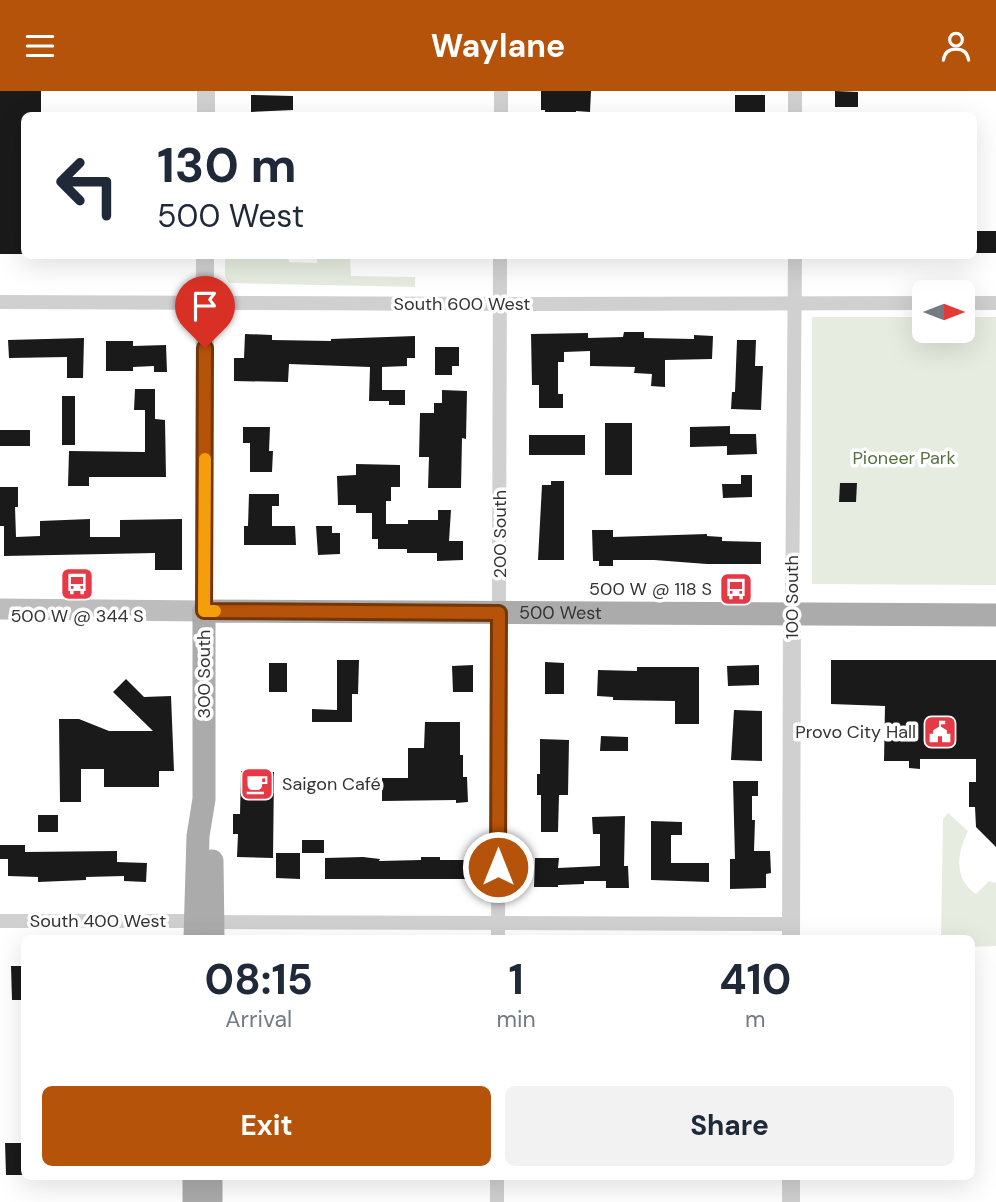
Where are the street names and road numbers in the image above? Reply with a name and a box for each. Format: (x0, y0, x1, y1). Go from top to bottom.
street label: South 600 West (394, 292, 530, 316)
street label: 200 South (488, 490, 512, 578)
street label: 100 South (780, 555, 804, 639)
street label: 500 West (519, 601, 602, 625)
street label: 300 South (192, 630, 216, 718)
street label: South 400 West (30, 909, 166, 933)

